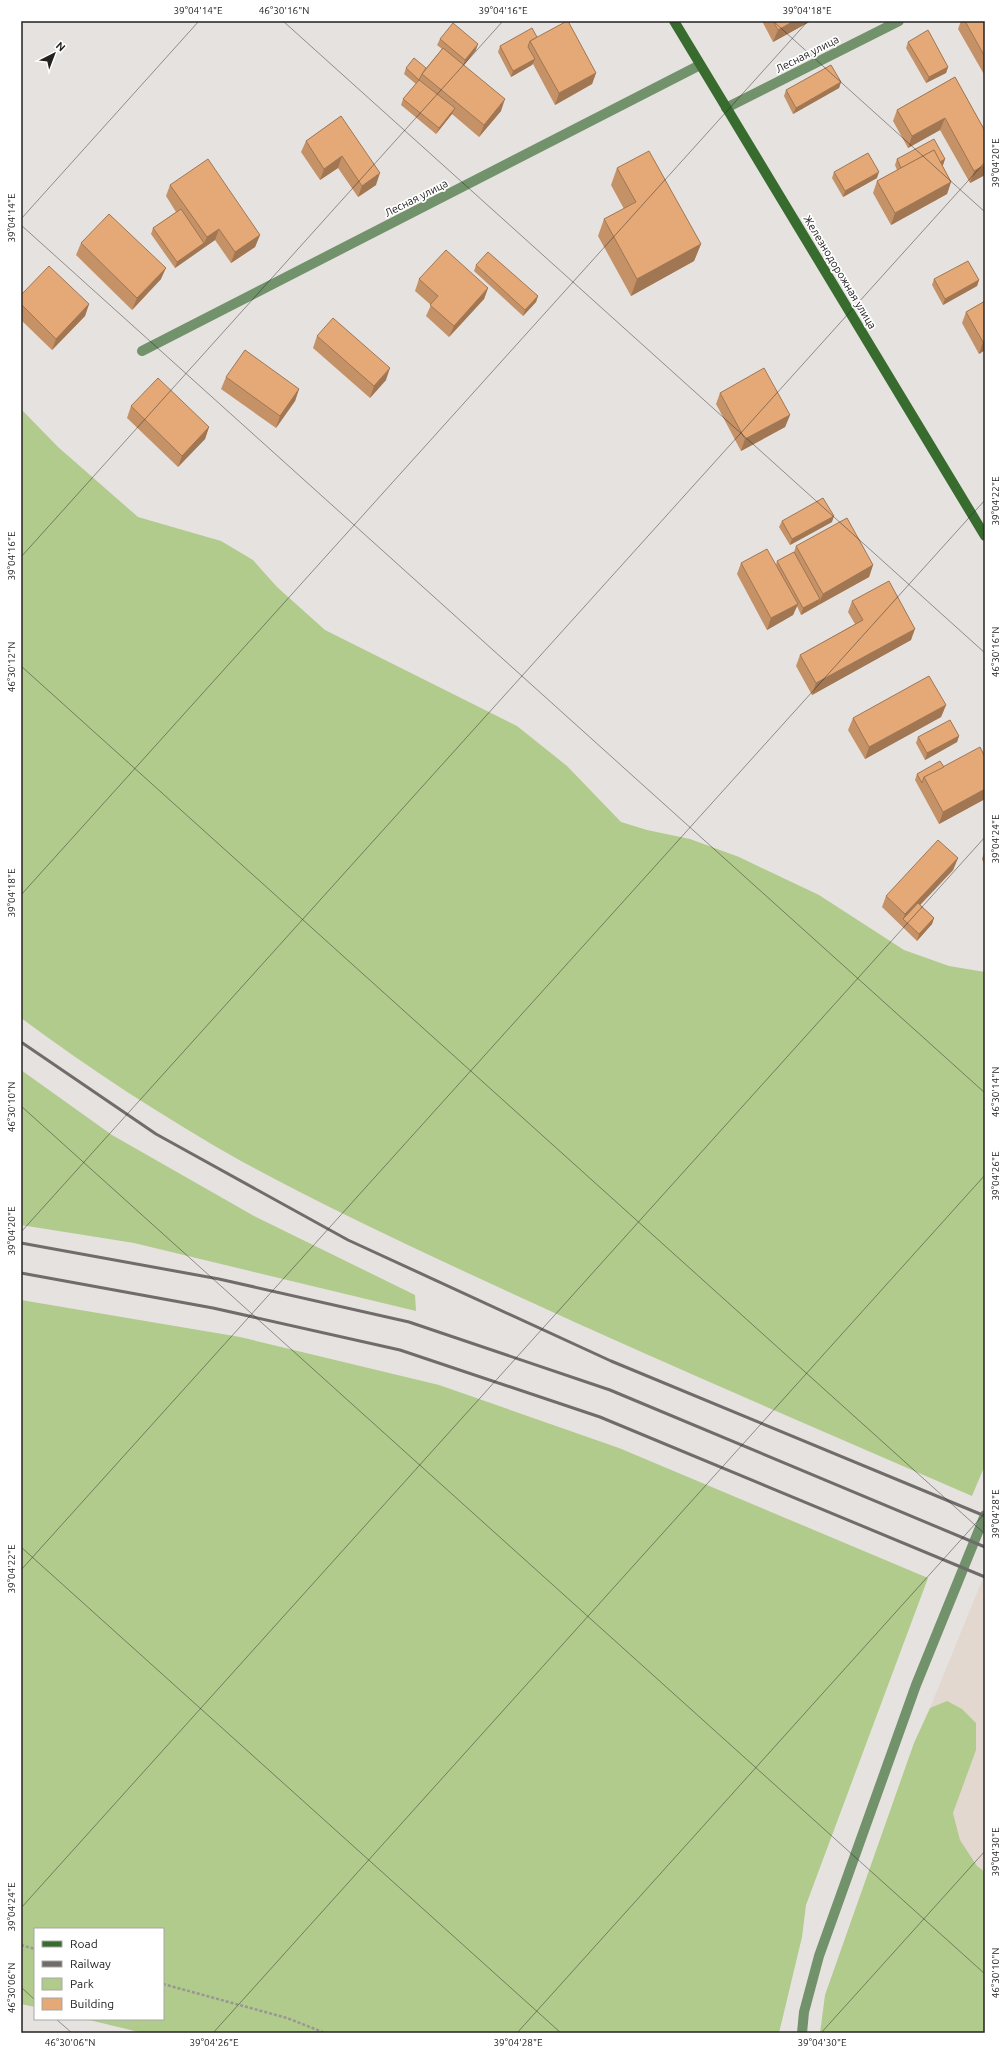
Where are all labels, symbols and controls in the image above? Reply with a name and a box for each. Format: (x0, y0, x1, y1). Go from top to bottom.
text: 39°04'14"E (173, 5, 223, 16)
text: 46°30'16"N (259, 5, 309, 16)
text: 39°04'16"E (478, 5, 528, 16)
text: 39°04'18"E (782, 5, 832, 16)
street label: Лесная улица (773, 33, 841, 75)
north arrow (34, 34, 74, 74)
text: N (54, 39, 68, 54)
text: 39°04'20"E (990, 138, 1001, 188)
street label: Лесная улица (382, 177, 450, 219)
text: 39°04'14"E (6, 193, 17, 243)
street label: Железнодорожная улица (801, 213, 879, 331)
text: 39°04'22"E (990, 476, 1001, 526)
text: 39°04'16"E (6, 531, 17, 581)
text: 46°30'16"N (990, 627, 1001, 677)
text: 46°30'12"N (6, 642, 17, 692)
text: 39°04'24"E (990, 814, 1001, 864)
text: 39°04'18"E (6, 868, 17, 918)
text: 46°30'14"N (990, 1067, 1001, 1117)
text: 46°30'10"N (6, 1082, 17, 1132)
text: 39°04'26"E (990, 1151, 1001, 1201)
text: 39°04'20"E (6, 1206, 17, 1256)
text: 39°04'28"E (990, 1489, 1001, 1539)
text: 39°04'22"E (6, 1544, 17, 1594)
text: 39°04'30"E (990, 1827, 1001, 1877)
text: 39°04'24"E (6, 1882, 17, 1932)
legend (34, 1928, 164, 2020)
text: Road (70, 1937, 98, 1950)
text: 46°30'10"N (990, 1948, 1001, 1998)
text: Railway (70, 1957, 111, 1970)
text: 46°30'06"N (6, 1963, 17, 2013)
text: Park (70, 1977, 94, 1990)
text: Building (70, 1997, 114, 2010)
text: 46°30'06"N (45, 2037, 95, 2048)
text: 39°04'26"E (189, 2037, 239, 2048)
text: 39°04'28"E (493, 2037, 543, 2048)
text: 39°04'30"E (797, 2037, 847, 2048)

